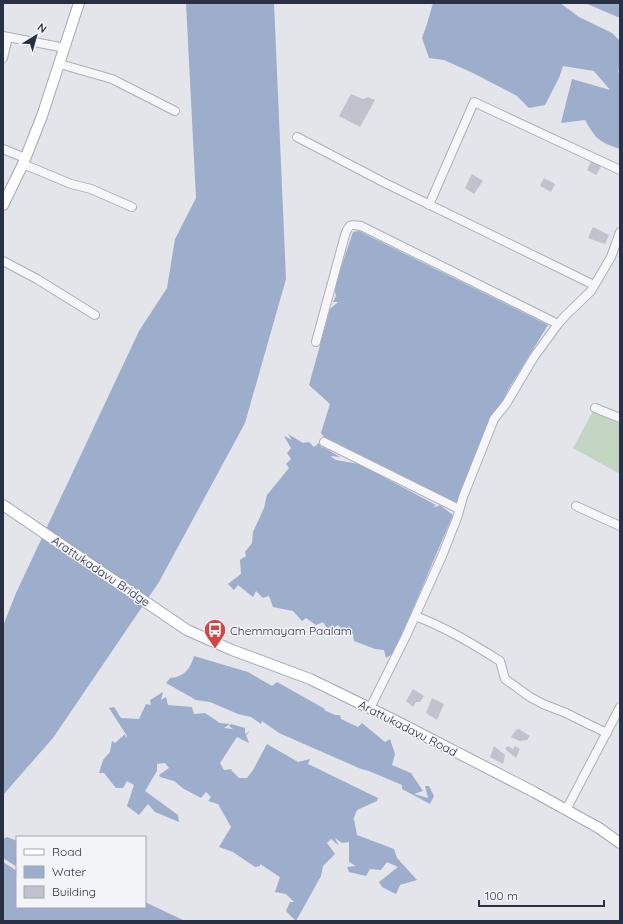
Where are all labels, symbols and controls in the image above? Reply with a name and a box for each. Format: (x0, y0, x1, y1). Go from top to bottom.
north arrow (16, 16, 56, 56)
text: N (35, 20, 49, 36)
street label: Arattukadavu Bridge (49, 533, 153, 610)
bus stop icon: Chemmayam Paalam (202, 617, 228, 650)
place label: Chemmayam Paalam (230, 623, 352, 638)
street label: Arattukadavu Road (356, 697, 460, 759)
legend (16, 836, 146, 908)
text: Road (52, 844, 82, 859)
text: Water (52, 864, 87, 879)
scale bar (479, 882, 604, 908)
text: Building (52, 884, 96, 899)
text: 100 m (485, 888, 518, 903)

